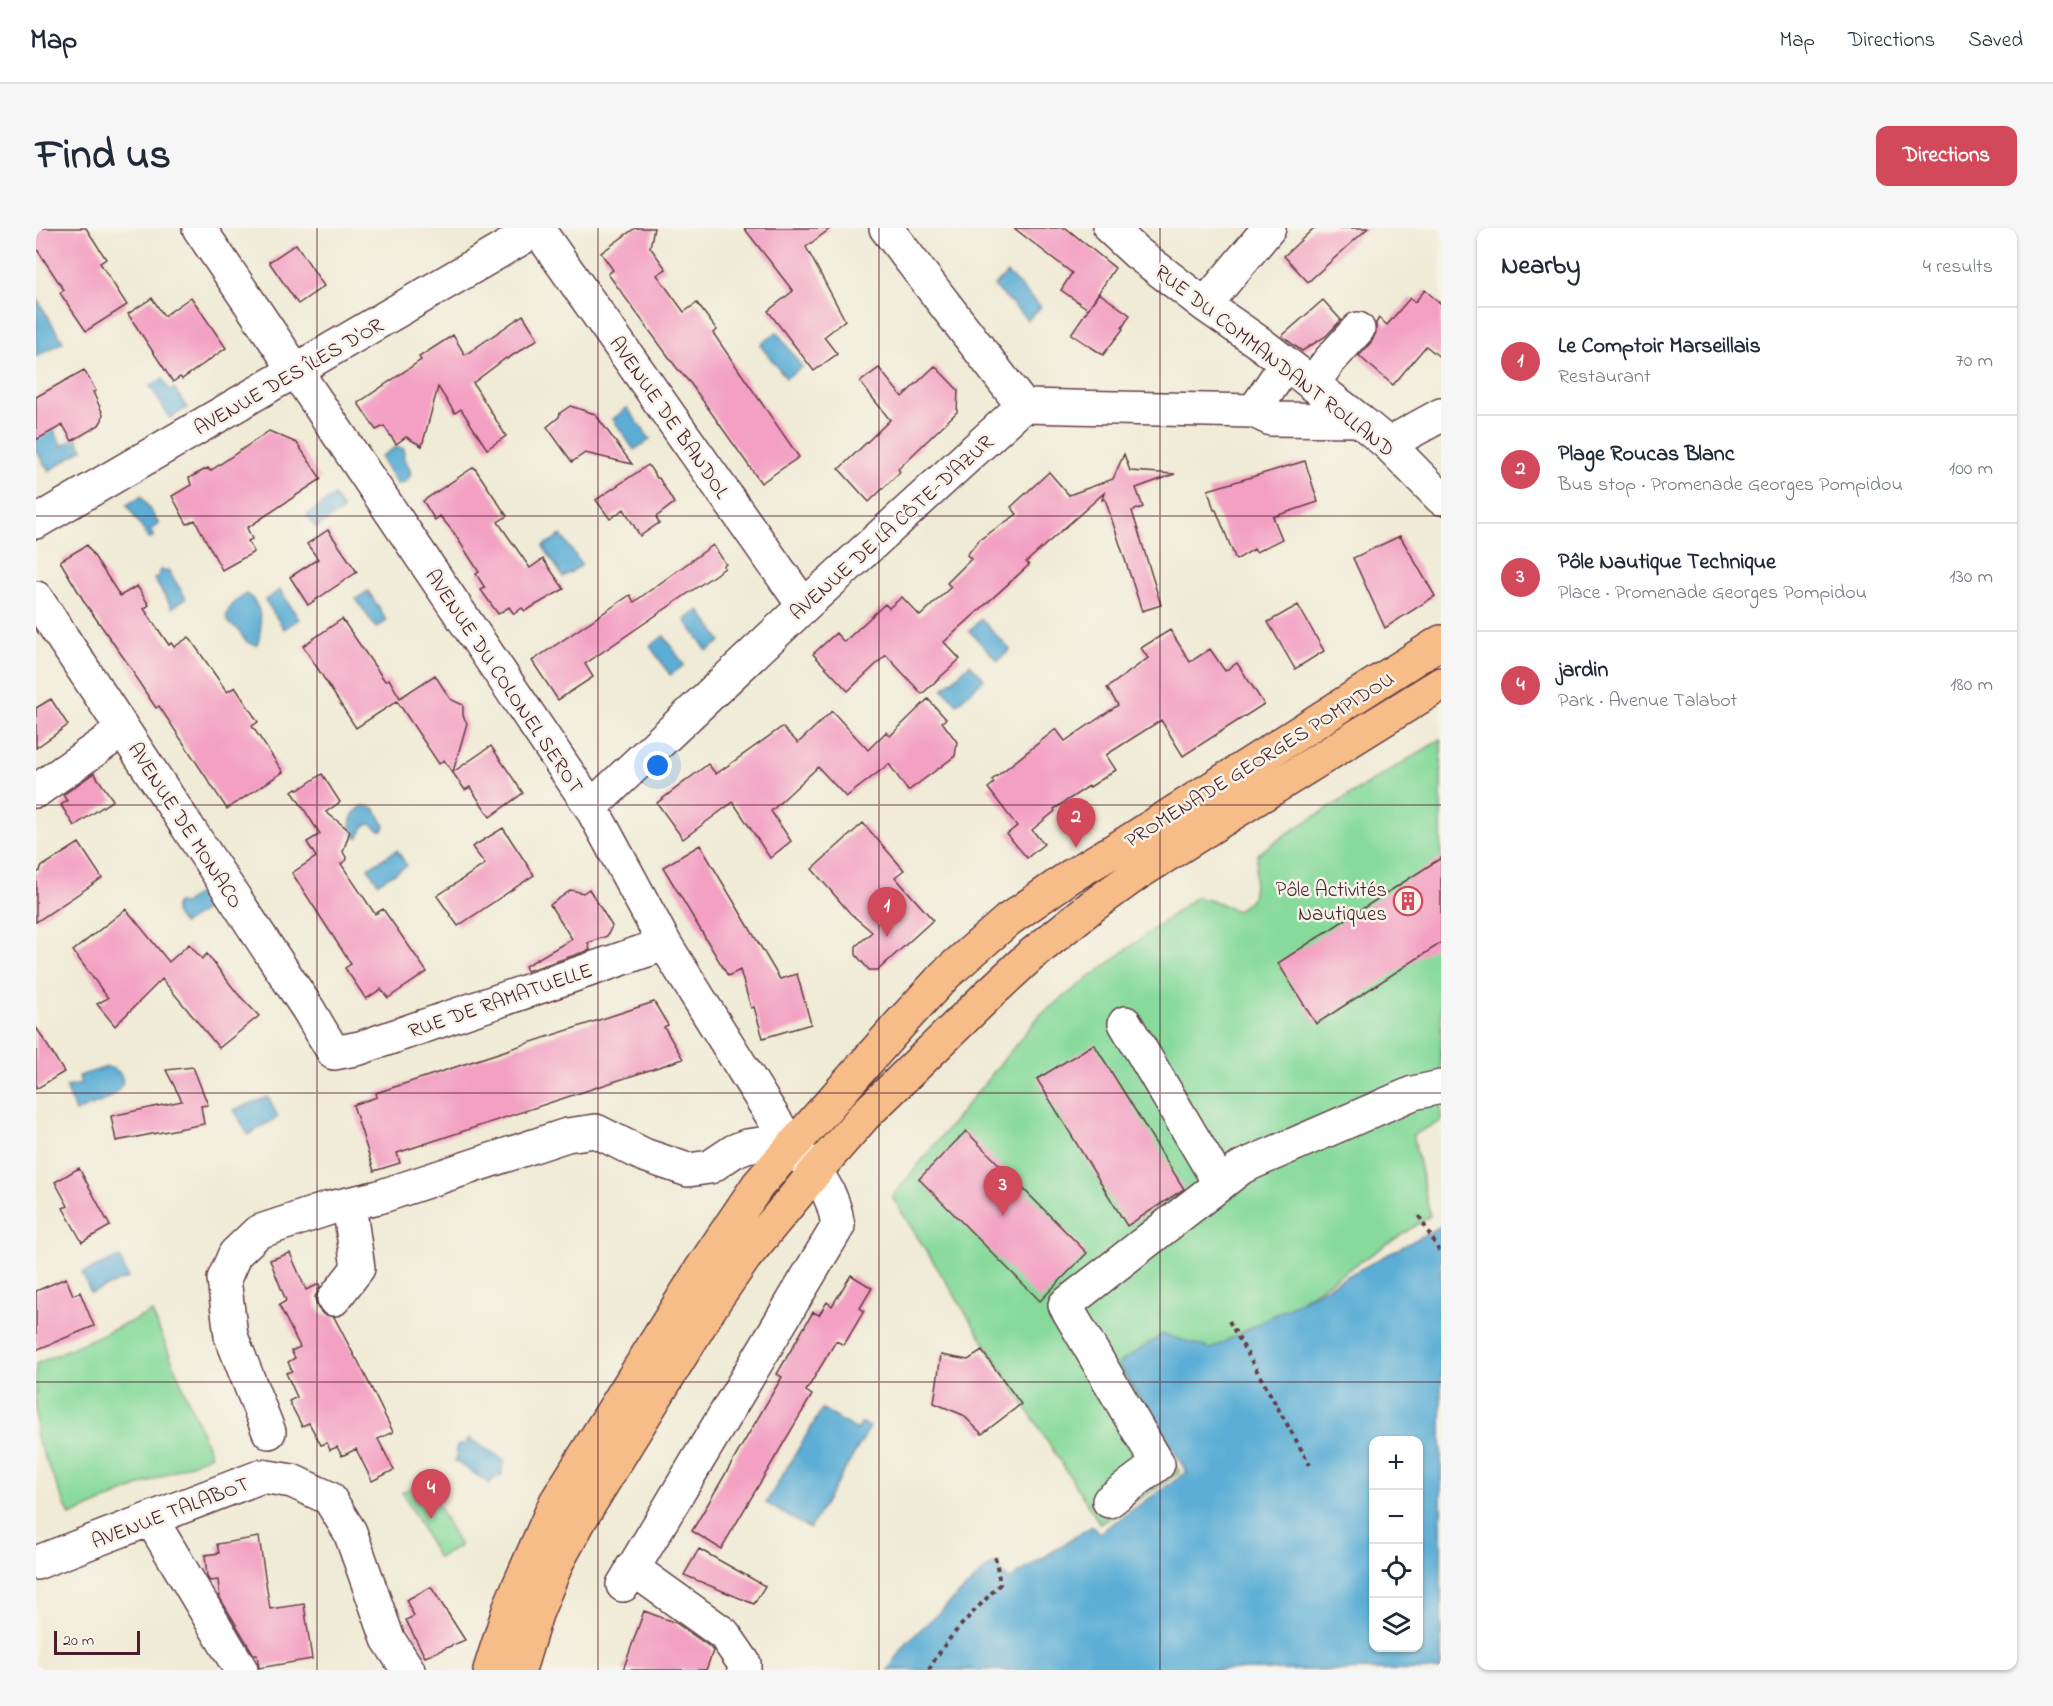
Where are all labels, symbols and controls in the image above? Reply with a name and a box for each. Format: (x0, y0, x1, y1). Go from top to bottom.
text: Map (30, 21, 77, 62)
text: Map (1779, 26, 1815, 56)
text: Directions (1848, 26, 1935, 56)
text: Saved (1968, 26, 2023, 56)
text: Find us (36, 126, 171, 187)
button: Directions (1876, 126, 2017, 186)
text: Nearby (1501, 248, 1580, 286)
text: 4 results (1923, 253, 1993, 282)
street label: RUE DU COMMANDANT ROLLAND (1147, 258, 1400, 465)
street label: AVENUE DES ÎLES D'OR (189, 311, 389, 444)
street label: AVENUE DE BANDOL (601, 331, 736, 506)
text: Le Comptoir Marseillais (1558, 331, 1761, 363)
text: 1 (1517, 347, 1524, 376)
text: 70 m (1956, 347, 1993, 376)
text: Restaurant (1558, 363, 1651, 392)
street label: AVENUE DE LA CÔTE-D'AZUR (784, 428, 1001, 628)
text: Plage Roucas Blanc (1558, 439, 1734, 471)
text: 2 (1516, 455, 1525, 484)
text: 100 m (1949, 455, 1993, 484)
text: Bus stop · Promenade Georges Pompidou (1558, 471, 1903, 500)
text: Pôle Nautique Technique (1558, 547, 1776, 579)
text: 3 (1516, 563, 1525, 592)
text: 130 m (1949, 563, 1993, 592)
street label: AVENUE DU COLONEL SEROT (417, 564, 590, 800)
text: Place · Promenade Georges Pompidou (1558, 579, 1867, 608)
text: jardin (1558, 655, 1608, 687)
street label: PROMENADE GEORGES POMPIDOU (1119, 665, 1401, 856)
text: 4 (1516, 671, 1525, 700)
text: 180 m (1950, 671, 1993, 700)
text: Park · Avenue Talabot (1558, 687, 1737, 716)
street label: AVENUE DE MONACO (119, 737, 249, 915)
your location (643, 751, 672, 780)
pin: 2 (1056, 798, 1096, 848)
place label: Pôle Activités Nautiques (1275, 876, 1387, 930)
building icon: Pôle Activités Nautiques (1392, 885, 1424, 917)
pin: 1 (868, 888, 906, 937)
street label: RUE DE RAMATUELLE (405, 956, 597, 1047)
pin: 3 (984, 1166, 1022, 1216)
map controls (1369, 1436, 1423, 1652)
button: + (1369, 1436, 1423, 1490)
street label: AVENUE TALABOT (88, 1470, 254, 1558)
pin: 4 (412, 1470, 450, 1519)
button: − (1369, 1490, 1423, 1544)
button: locate (1369, 1544, 1423, 1598)
button: layers (1369, 1598, 1423, 1652)
scale bar (54, 1628, 140, 1656)
text: 20 m (63, 1629, 94, 1653)

